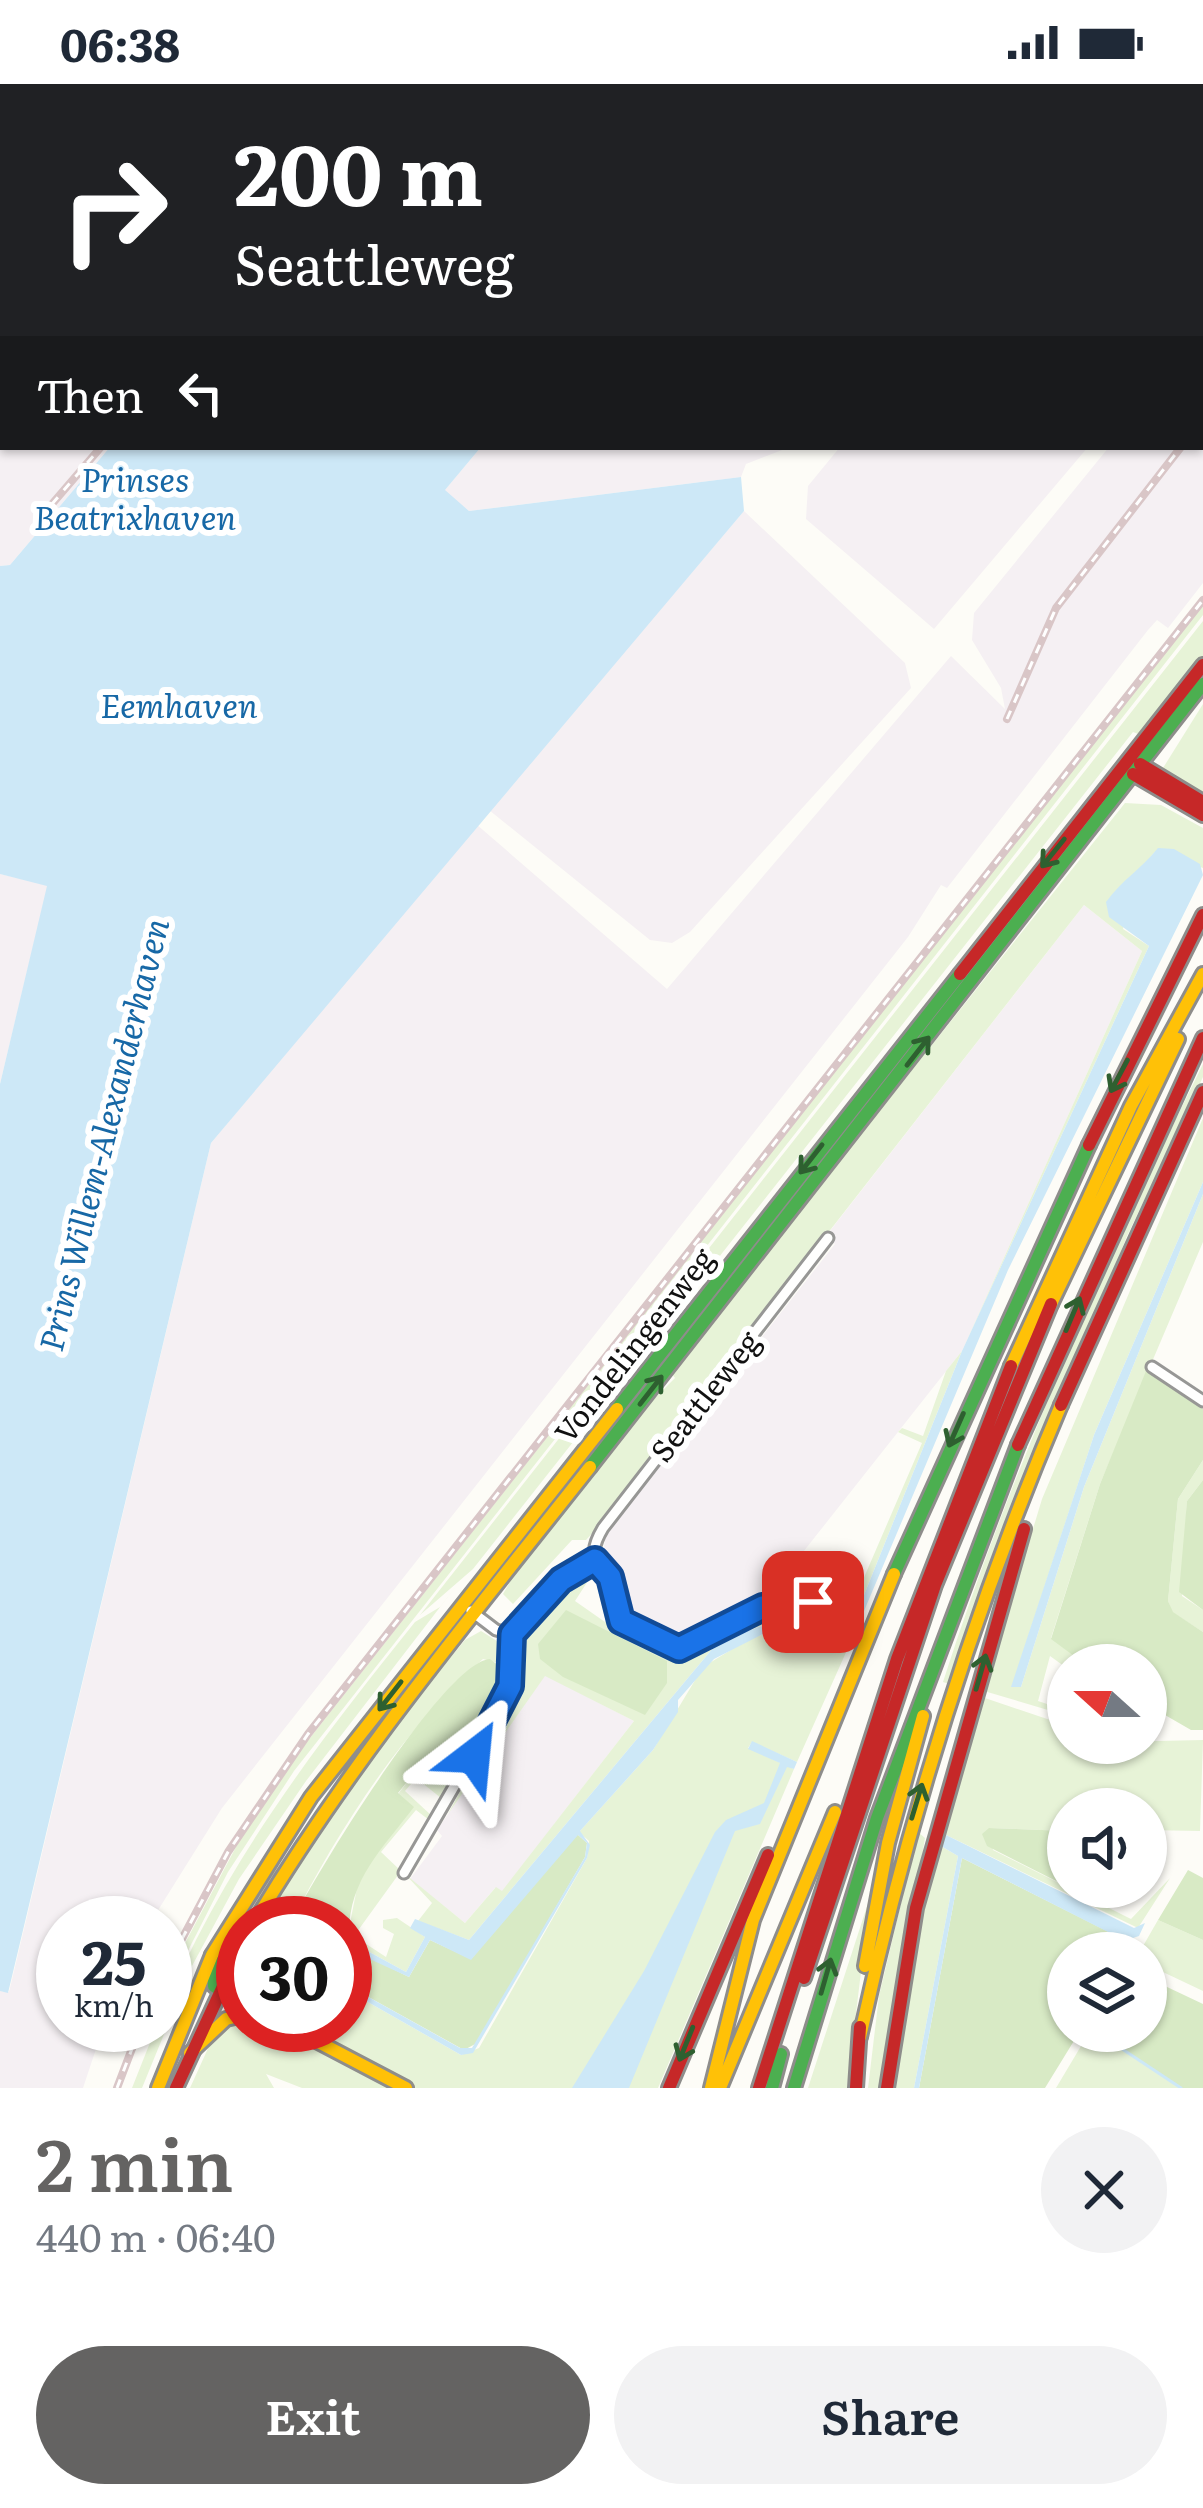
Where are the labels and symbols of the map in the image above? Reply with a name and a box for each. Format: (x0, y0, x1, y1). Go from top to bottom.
water label: Prinses Beatrixhaven (34, 453, 236, 540)
water label: Eemhaven (100, 679, 258, 728)
one-way arrow (1040, 837, 1067, 869)
water label: Prins Willem-Alexanderhaven (24, 912, 179, 1356)
one-way arrow (904, 1035, 931, 1067)
one-way arrow (1107, 1058, 1130, 1093)
one-way arrow (799, 1143, 825, 1175)
street label: Vondelingenweg (542, 1237, 723, 1451)
one-way arrow (1064, 1296, 1085, 1333)
street label: Seattleweg (638, 1320, 769, 1470)
one-way arrow (637, 1374, 664, 1406)
one-way arrow (944, 1411, 965, 1448)
pin (762, 1551, 864, 1653)
north arrow (1047, 1644, 1167, 1764)
one-way arrow (971, 1654, 993, 1692)
one-way arrow (377, 1679, 404, 1711)
position arrow (411, 1693, 537, 1819)
one-way arrow (908, 1783, 930, 1821)
speed limit sign: 30 (216, 1896, 372, 2052)
one-way arrow (816, 1957, 838, 1995)
one-way arrow (674, 2024, 695, 2061)

